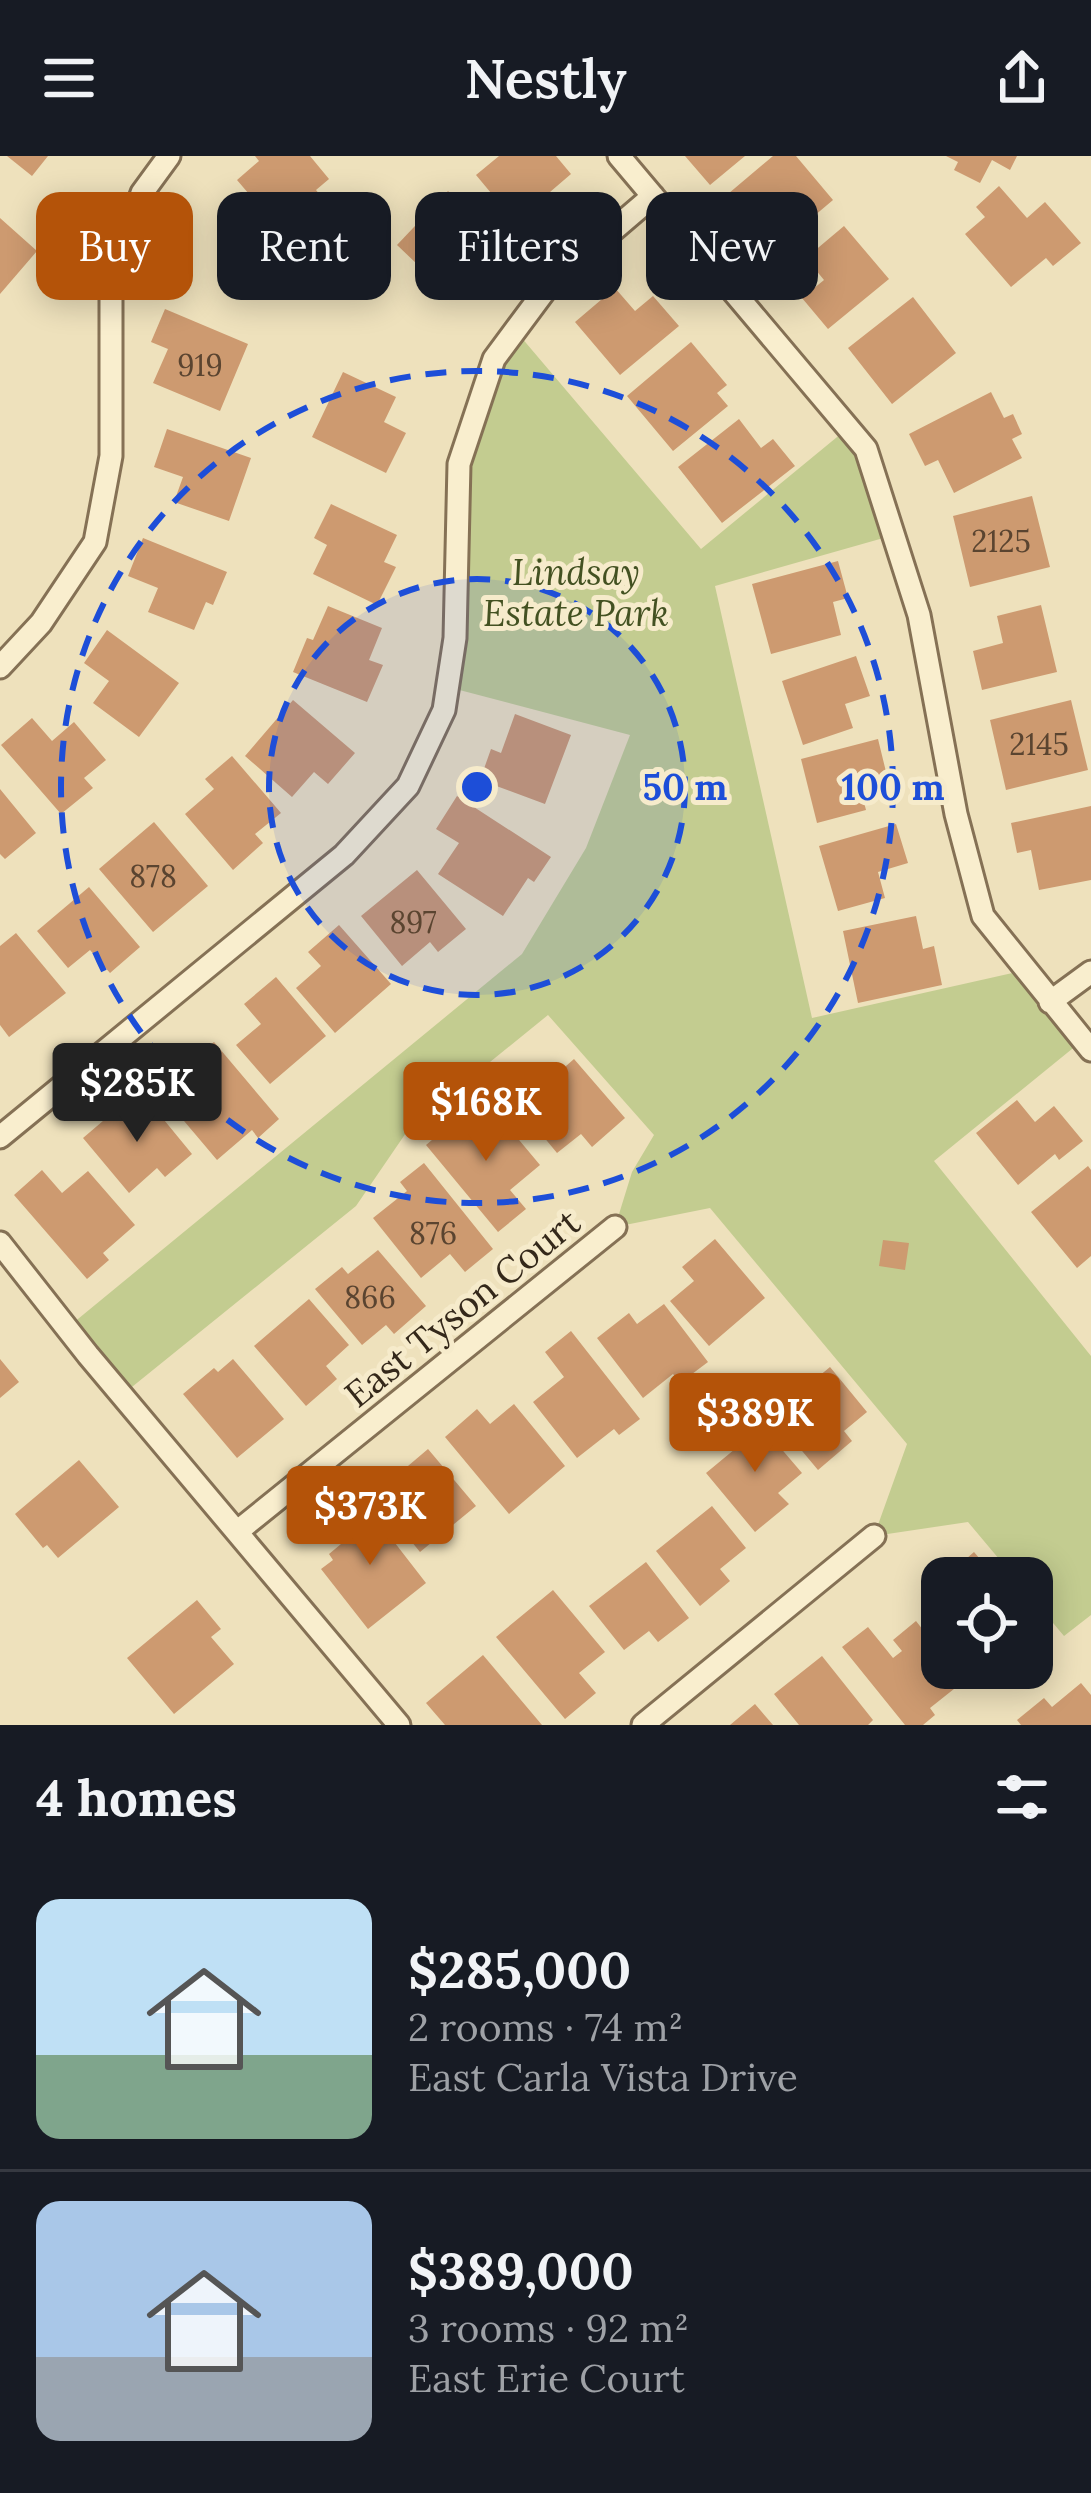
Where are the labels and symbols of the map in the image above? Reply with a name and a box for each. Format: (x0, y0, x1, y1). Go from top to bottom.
house number: 919 (177, 346, 223, 384)
house number: 2125 (971, 522, 1031, 560)
park label: Lindsay Estate Park (483, 549, 669, 636)
house number: 2145 (1009, 725, 1069, 763)
text: 50 m (643, 764, 727, 810)
text: 100 m (842, 764, 945, 810)
centre of rings (456, 766, 498, 808)
house number: 878 (129, 857, 177, 895)
house number: 897 (389, 903, 437, 941)
pin: $285K (53, 1043, 221, 1145)
pin: $168K (402, 1062, 570, 1164)
street label: East Tyson Court (335, 1199, 589, 1417)
house number: 876 (409, 1214, 457, 1252)
house number: 866 (344, 1278, 396, 1316)
pin: $389K (671, 1373, 839, 1475)
pin: $373K (286, 1466, 454, 1568)

